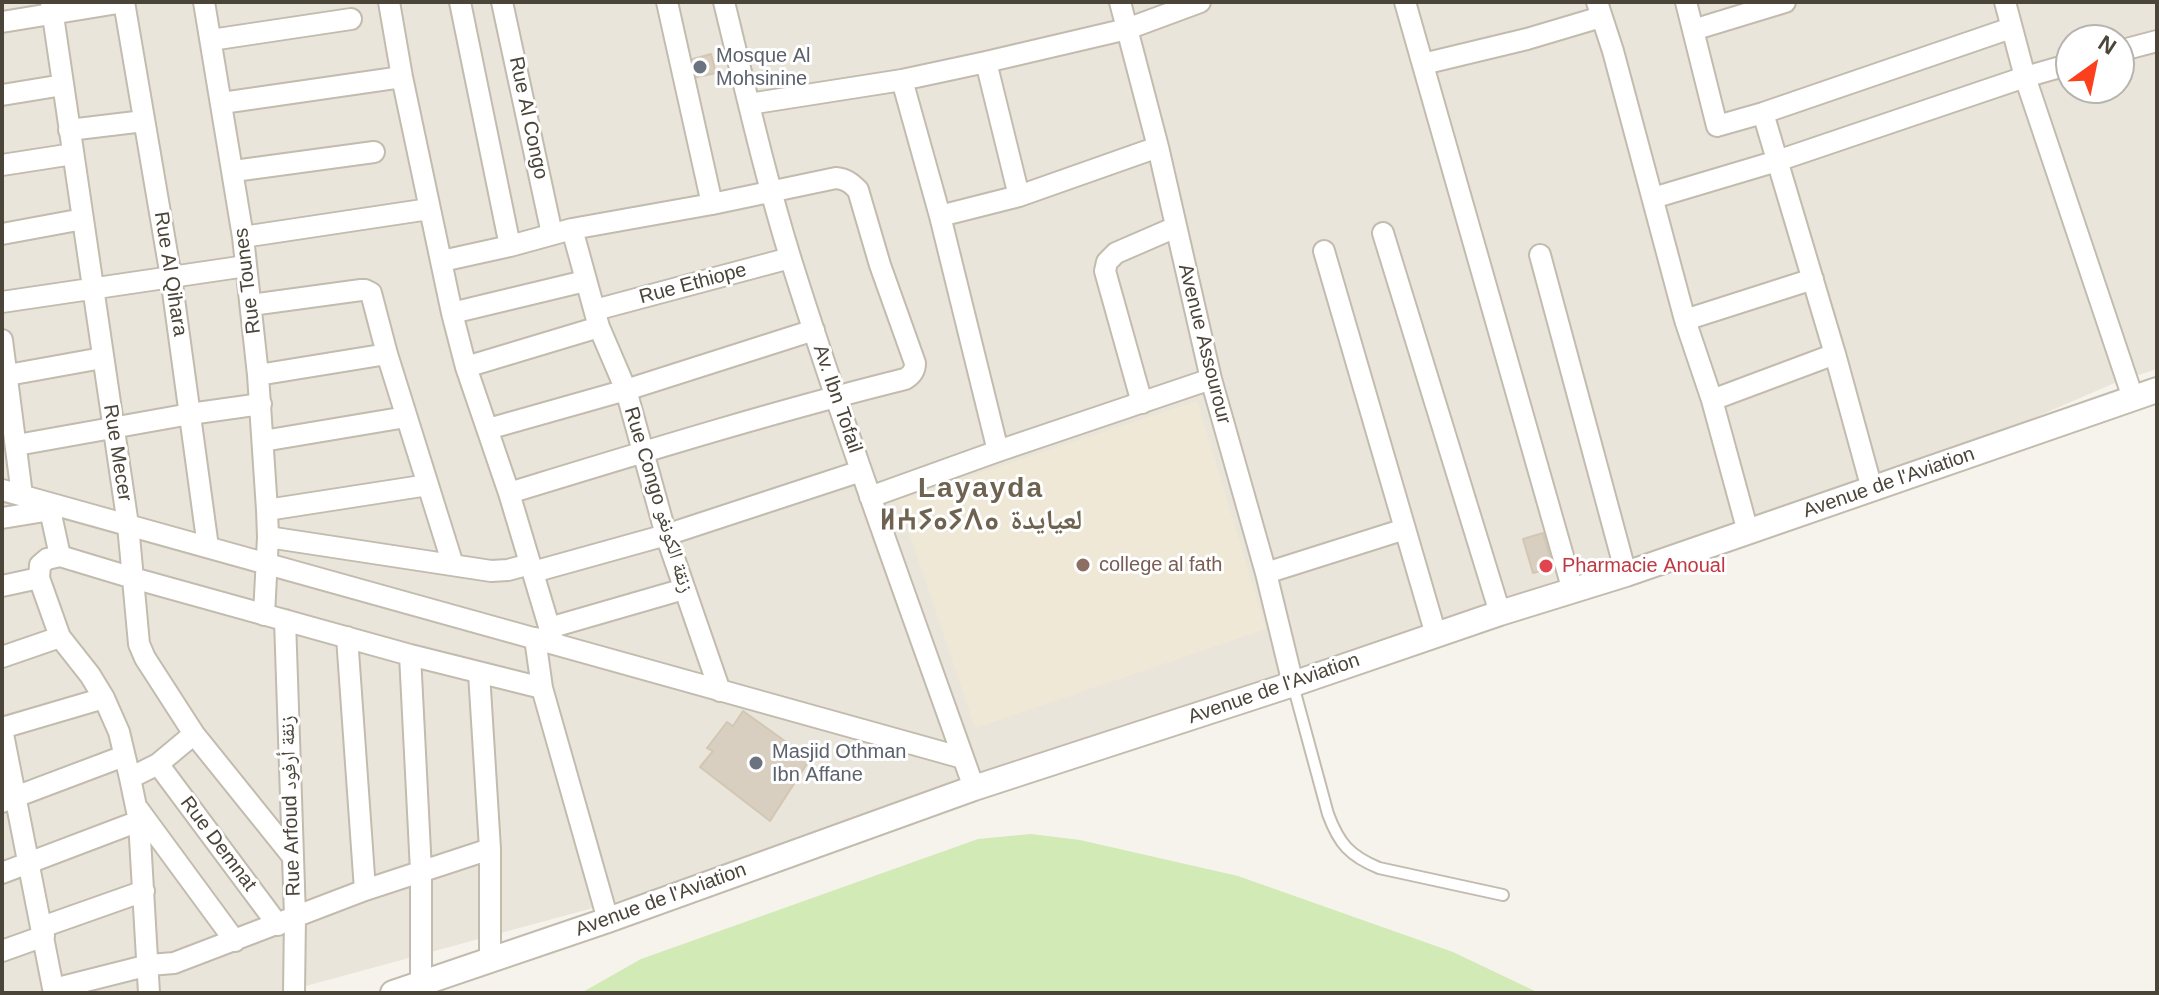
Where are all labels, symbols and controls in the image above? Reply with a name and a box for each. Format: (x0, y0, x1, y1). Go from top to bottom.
north arrow (2055, 24, 2135, 104)
text: N (2094, 30, 2121, 60)
place label: Mosque Al Mohsinine (716, 44, 810, 91)
street label: Rue Al Congo (503, 55, 553, 181)
marker: Mosque Al Mohsinine (691, 58, 709, 76)
street label: Rue Al Qihara (148, 210, 192, 338)
street label: Rue Tounes (230, 227, 266, 335)
street label: Rue Ethiope (637, 258, 749, 310)
street label: Avenue Assourour (1172, 261, 1236, 427)
street label: Av. Ibn Tofail (807, 342, 867, 456)
street label: Rue Mecer (97, 403, 137, 503)
street label: Rue Congo زنقة الكونغو (618, 404, 698, 596)
street label: Avenue de l'Aviation (1800, 442, 1978, 524)
district label: Layayda ⵍⵄⵢⴰⵢⴷⴰ لعيايدة (888, 472, 1074, 538)
place label: college al fath (1099, 553, 1222, 577)
place label: Pharmacie Anoual (1562, 554, 1725, 578)
marker: college al fath (1074, 556, 1092, 574)
marker: Pharmacie Anoual (1537, 557, 1555, 575)
street label: Avenue de l'Aviation (1185, 648, 1363, 730)
street label: Rue Arfoud زنقة أرفود (276, 715, 306, 897)
place label: Masjid Othman Ibn Affane (772, 740, 906, 787)
marker: Masjid Othman Ibn Affane (747, 754, 765, 772)
street label: Rue Demnat (175, 792, 261, 896)
street label: Avenue de l'Aviation (572, 858, 750, 942)

